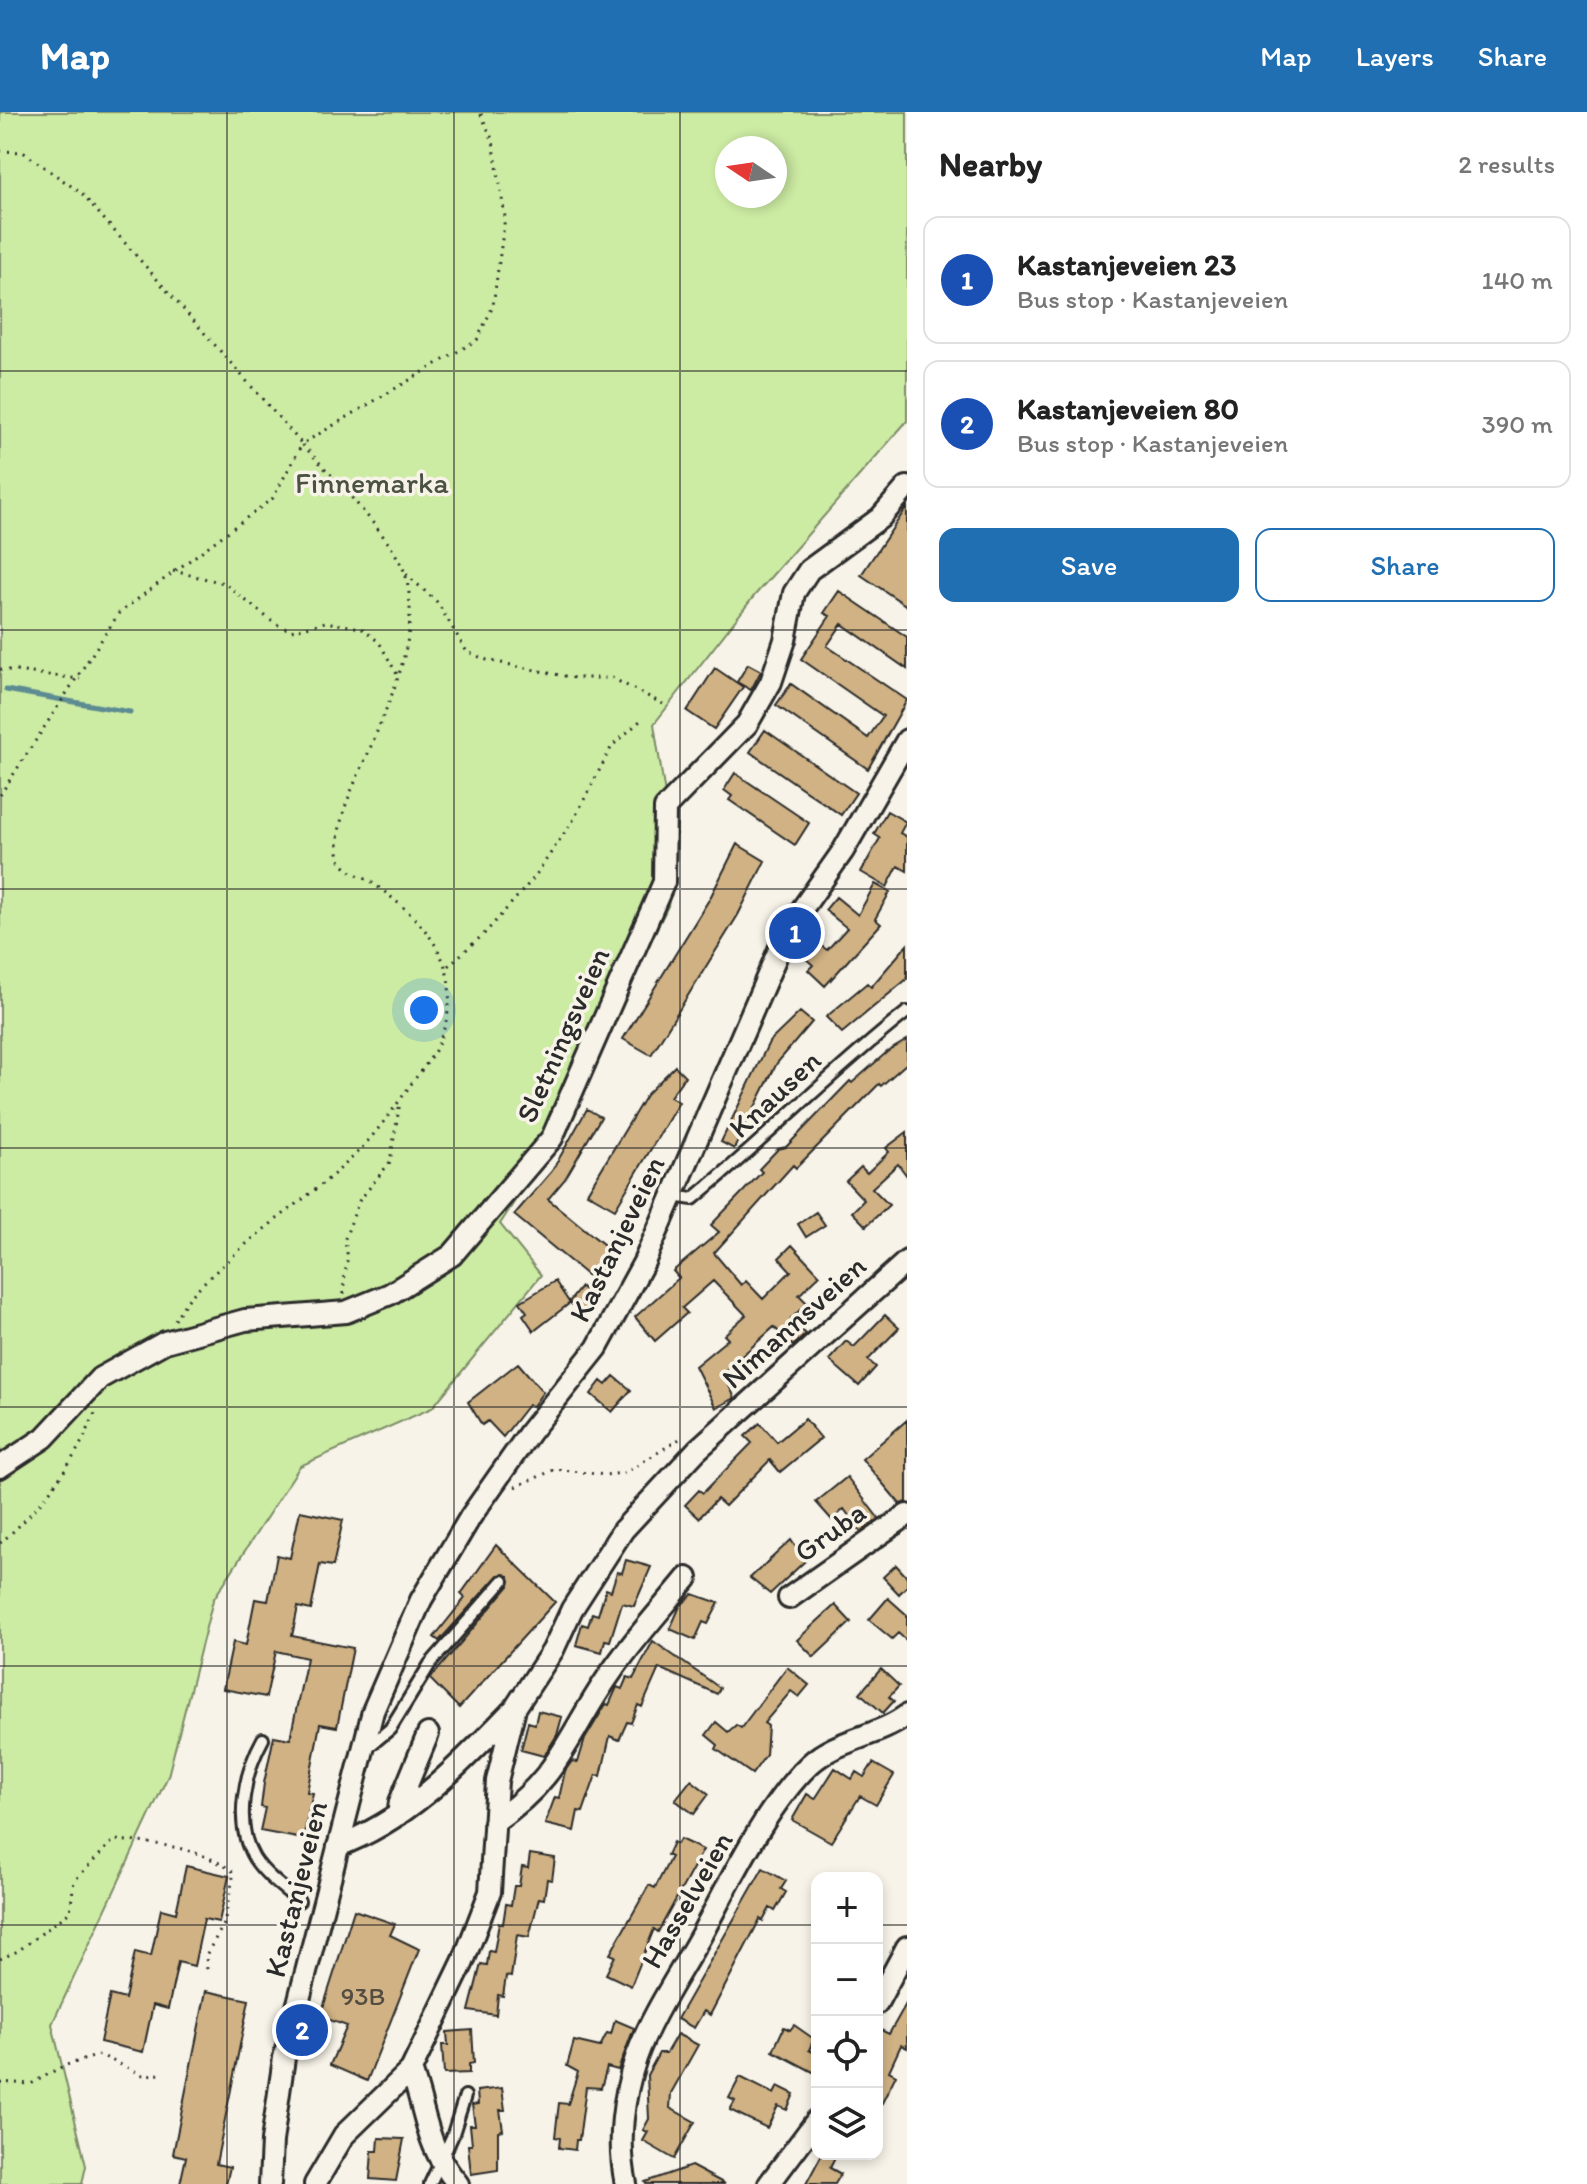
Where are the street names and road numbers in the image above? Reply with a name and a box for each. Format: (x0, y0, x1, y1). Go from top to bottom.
street label: Sletningsveien (508, 942, 618, 1128)
street label: Knausen (721, 1042, 828, 1146)
street label: Kastanjeveien (560, 1150, 673, 1328)
street label: Nimannsveien (714, 1247, 874, 1396)
street label: Gruba (787, 1493, 873, 1570)
street label: Kastanjeveien (256, 1797, 335, 1981)
street label: Hasselveien (633, 1825, 741, 1975)

